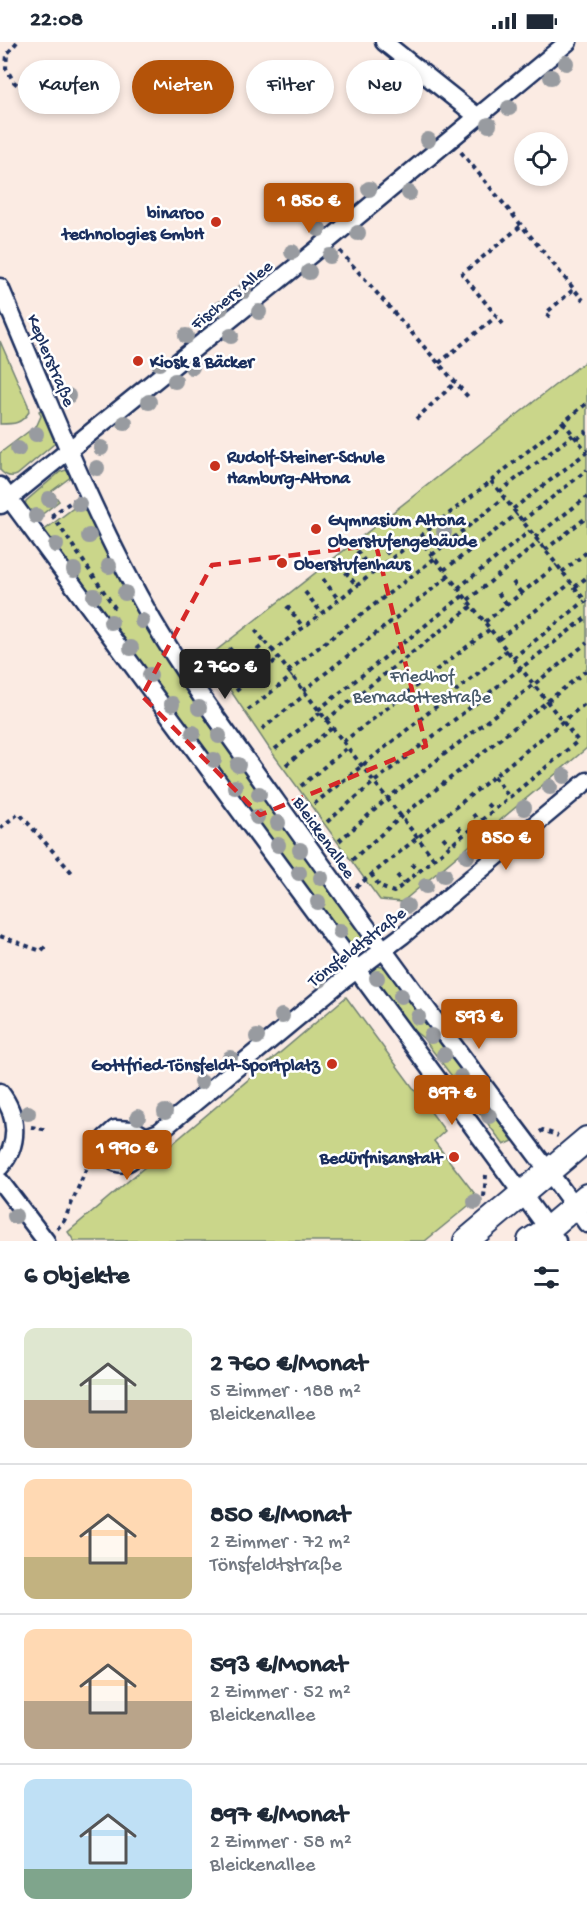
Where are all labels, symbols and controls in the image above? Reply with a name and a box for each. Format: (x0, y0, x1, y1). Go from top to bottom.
text: 22:08 (30, 8, 83, 34)
chip: Kaufen (18, 60, 120, 114)
chip: Mieten (132, 60, 234, 114)
chip: Filter (246, 60, 334, 114)
chip: Neu (346, 60, 423, 114)
map controls (514, 132, 568, 186)
button: locate (514, 132, 568, 186)
pin: 1 850 € (254, 183, 364, 234)
text: 1 850 € (278, 191, 340, 214)
place label: binaroo technologies GmbH (60, 204, 205, 246)
marker: binaroo technologies GmbH (209, 215, 223, 229)
street label: Fischers Allee (187, 256, 278, 336)
street label: Keplerstraße (21, 312, 79, 411)
place label: Kiosk & Bäcker (149, 353, 256, 374)
marker: Kiosk & Bäcker (131, 354, 145, 368)
place label: Rudolf-Steiner-Schule Hamburg-Altona (226, 448, 385, 490)
marker: Rudolf-Steiner-Schule Hamburg-Altona (208, 459, 222, 473)
place label: Gymnasium Altona Oberstufengebäude (328, 511, 478, 553)
marker: Gymnasium Altona Oberstufengebäude (309, 522, 323, 536)
place label: Oberstufenhaus (294, 555, 412, 576)
marker: Oberstufenhaus (275, 556, 289, 570)
pin: 2 760 € (170, 649, 280, 700)
text: 2 760 € (193, 657, 257, 680)
park label: Friedhof Bernadottestraße (352, 667, 492, 709)
street label: Bleickenallee (287, 793, 359, 884)
pin: 850 € (464, 820, 548, 871)
text: 850 € (481, 828, 531, 851)
street label: Tönsfeldtstraße (304, 903, 411, 993)
pin: 593 € (437, 999, 521, 1050)
text: 593 € (455, 1007, 503, 1030)
place label: Gottfried-Tönsfeldt-Sportplatz (91, 1056, 321, 1077)
marker: Gottfried-Tönsfeldt-Sportplatz (325, 1057, 339, 1071)
pin: 897 € (410, 1075, 494, 1126)
text: 897 € (428, 1083, 476, 1106)
pin: 1 990 € (72, 1130, 182, 1181)
text: 1 990 € (97, 1138, 157, 1161)
place label: Bedürfnisanstalt (319, 1149, 444, 1170)
marker: Bedürfnisanstalt (447, 1150, 461, 1164)
icon: filters (530, 1261, 563, 1294)
text: 6 Objekte (24, 1262, 129, 1293)
text: 2 760 €/Monat (210, 1350, 367, 1381)
icon: home (72, 1352, 144, 1424)
text: 5 Zimmer · 188 m² (210, 1381, 361, 1404)
text: Bleickenallee (210, 1404, 315, 1427)
text: 850 €/Monat (210, 1501, 350, 1532)
icon: home (72, 1503, 144, 1575)
text: 2 Zimmer · 72 m² (210, 1532, 350, 1555)
text: Tönsfeldtstraße (210, 1555, 342, 1578)
text: 593 €/Monat (210, 1651, 347, 1682)
icon: home (72, 1653, 144, 1725)
text: 2 Zimmer · 52 m² (210, 1682, 351, 1705)
text: Bleickenallee (210, 1705, 315, 1728)
text: 897 €/Monat (210, 1801, 348, 1832)
icon: home (72, 1803, 144, 1875)
text: 2 Zimmer · 58 m² (210, 1832, 352, 1855)
text: Bleickenallee (210, 1855, 315, 1878)

